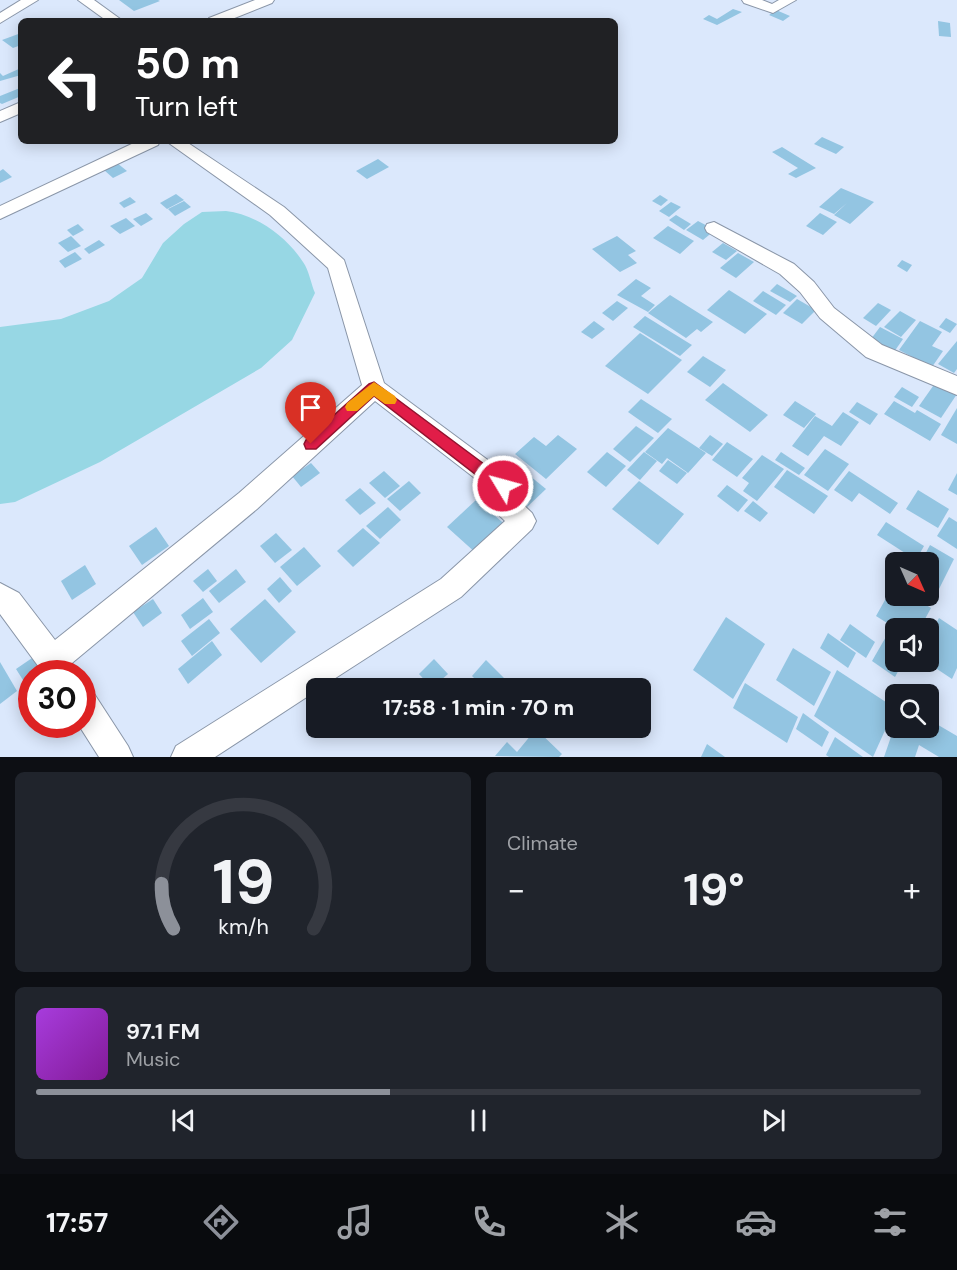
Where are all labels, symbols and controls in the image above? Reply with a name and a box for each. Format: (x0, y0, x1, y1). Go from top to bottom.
text: 50 m (135, 36, 240, 91)
icon: left (36, 42, 114, 120)
text: Turn left (135, 89, 238, 124)
pin (285, 382, 336, 444)
icon: arrive (294, 391, 327, 424)
position arrow (471, 454, 535, 518)
north arrow (885, 552, 939, 606)
map controls (885, 552, 939, 738)
button: sound (885, 618, 939, 672)
speed limit sign: 30 (18, 660, 96, 738)
button: search (885, 684, 939, 738)
text: 17:58 · 1 min · 70 m (383, 693, 574, 722)
text: Climate (507, 830, 578, 856)
text: 19 (212, 841, 274, 922)
text: 19° (683, 860, 745, 919)
text: − (507, 868, 525, 911)
text: + (903, 868, 921, 911)
text: km/h (218, 913, 268, 941)
text: 97.1 FM (126, 1017, 200, 1046)
text: Music (126, 1046, 181, 1072)
icon: previous (167, 1104, 200, 1137)
icon: pause (462, 1104, 495, 1137)
icon: next (757, 1104, 790, 1137)
icon: directions (200, 1201, 242, 1243)
icon: music (334, 1201, 376, 1243)
icon: phone (468, 1201, 510, 1243)
icon: climate (601, 1201, 643, 1243)
icon: car (735, 1201, 777, 1243)
icon: filters (869, 1201, 911, 1243)
text: 17:57 (46, 1205, 108, 1240)

